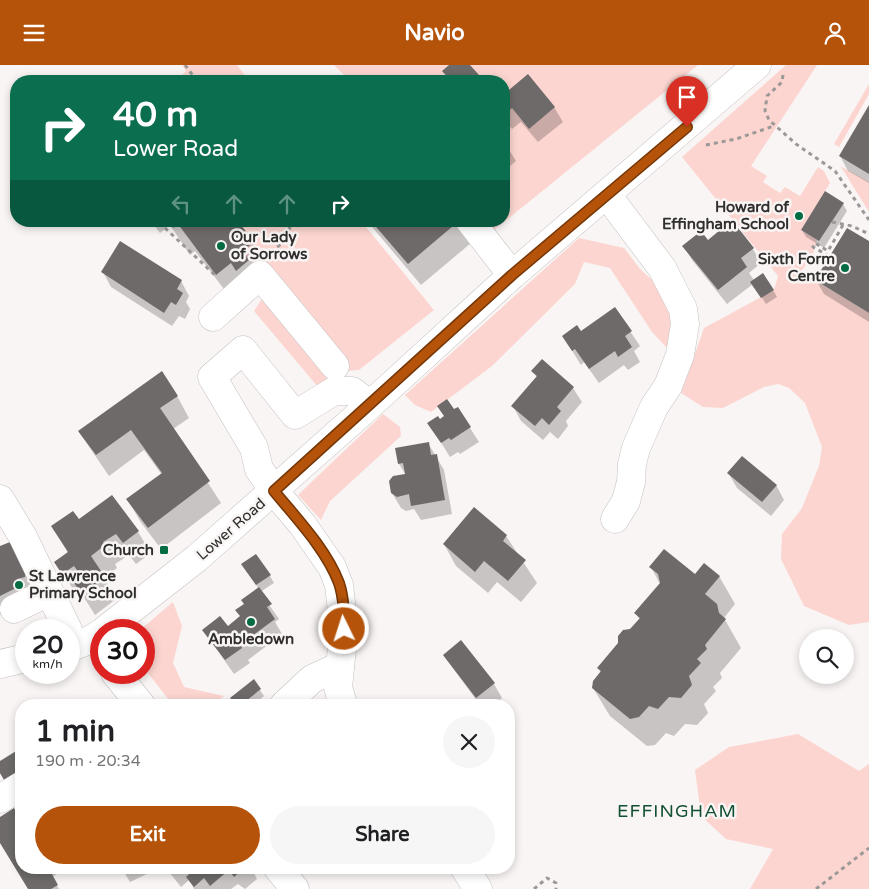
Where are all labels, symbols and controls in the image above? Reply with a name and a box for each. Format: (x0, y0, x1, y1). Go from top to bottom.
icon: menu (20, 19, 48, 47)
icon: person (821, 19, 849, 47)
text: Navio (404, 20, 465, 46)
pin (666, 76, 708, 127)
icon: arrive (673, 83, 701, 111)
text: 40 m (113, 94, 198, 136)
icon: right (30, 95, 95, 160)
text: Lower Road (113, 136, 238, 162)
icon: left (167, 190, 195, 218)
icon: ahead (220, 190, 248, 218)
icon: ahead (273, 190, 301, 218)
icon: right (326, 190, 354, 218)
place label: Howard of Effingham School (662, 198, 789, 234)
marker: Howard of Effingham School (793, 210, 805, 222)
place label: Our Lady of Sorrows (231, 228, 307, 263)
marker: Our Lady of Sorrows (215, 240, 227, 252)
place label: Sixth Form Centre (758, 250, 836, 285)
marker: Sixth Form Centre (839, 262, 851, 274)
street label: Lower Road (193, 494, 269, 564)
place label: Church (103, 541, 154, 559)
marker: Church (158, 544, 170, 556)
place label: St Lawrence Primary School (29, 567, 137, 603)
marker: St Lawrence Primary School (13, 579, 25, 591)
position arrow (317, 602, 369, 654)
marker: Ambledown (245, 616, 257, 628)
speed limit sign: 30 (90, 619, 155, 684)
map controls (799, 629, 854, 684)
button: search (799, 629, 854, 684)
text: 20 (32, 630, 63, 660)
place label: Ambledown (208, 630, 294, 648)
text: km/h (32, 657, 63, 671)
text: 1 min (35, 713, 115, 750)
button: close (443, 716, 495, 768)
text: 190 m · 20:34 (35, 751, 141, 771)
district label: EFFINGHAM (617, 800, 737, 822)
button: Exit (35, 806, 260, 864)
button: Share (270, 806, 495, 864)

